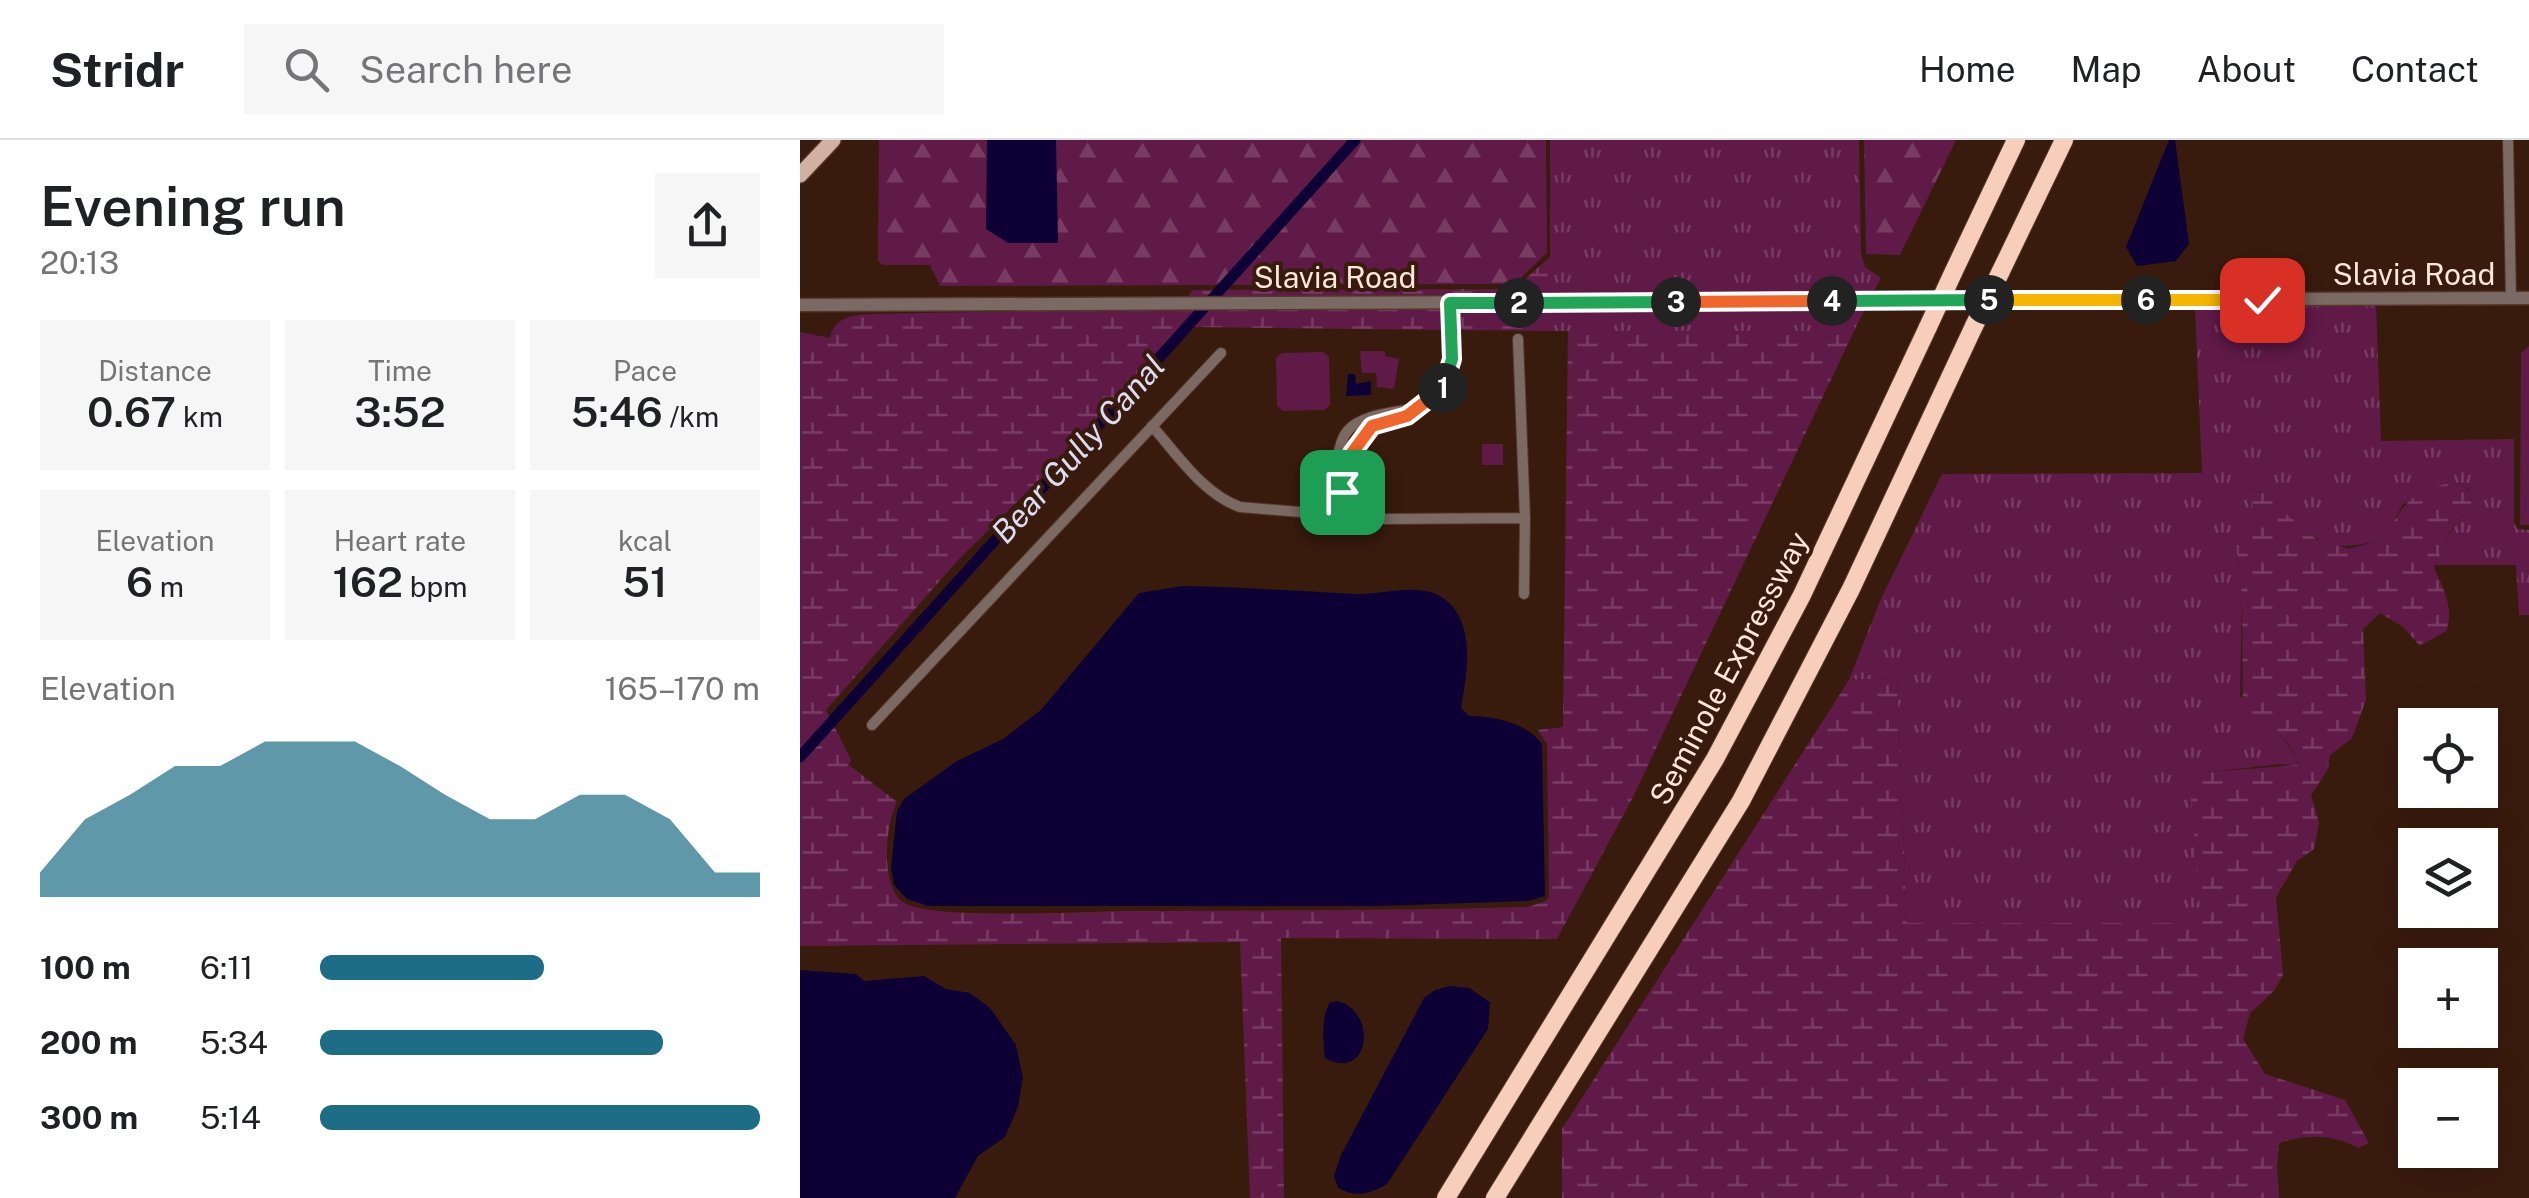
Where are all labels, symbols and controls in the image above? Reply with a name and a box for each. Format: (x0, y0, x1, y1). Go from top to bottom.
search box (244, 24, 944, 114)
text: Stridr (50, 41, 184, 98)
icon: search (279, 42, 334, 97)
text: Search here (359, 47, 573, 92)
text: Home (1919, 49, 2016, 90)
text: Map (2071, 49, 2142, 90)
text: About (2197, 49, 2296, 90)
text: Contact (2351, 49, 2479, 90)
button: share (655, 173, 760, 278)
text: Evening run (40, 174, 346, 238)
text: 20:13 (40, 244, 119, 281)
street label: Slavia Road (2333, 256, 2495, 292)
pin (2220, 258, 2305, 343)
street label: Slavia Road (1254, 259, 1416, 295)
icon: check (2235, 273, 2290, 328)
pin: 5 (1964, 275, 2014, 325)
pin: 6 (2121, 275, 2171, 325)
pin: 4 (1807, 276, 1857, 326)
pin: 3 (1651, 277, 1701, 327)
pin: 2 (1494, 278, 1544, 328)
text: 5 (1980, 283, 1998, 316)
text: 6 (2137, 283, 2155, 316)
text: 4 (1823, 284, 1841, 317)
text: 3 (1667, 285, 1685, 318)
text: 2 (1510, 286, 1528, 319)
water label: Bear Gully Canal (984, 347, 1172, 551)
text: Distance (98, 354, 212, 387)
text: Time (368, 354, 432, 387)
text: Pace (613, 354, 677, 387)
pin: 1 (1418, 363, 1468, 413)
text: 1 (1437, 371, 1449, 404)
text: 0.67 (87, 387, 176, 436)
text: 3:52 (354, 387, 446, 436)
text: 5:46 (571, 387, 663, 436)
text: km (176, 400, 223, 433)
text: /km (663, 400, 719, 433)
pin (1300, 450, 1385, 535)
icon: arrive (1315, 465, 1370, 520)
text: Elevation (96, 524, 214, 557)
text: Heart rate (334, 524, 466, 557)
text: kcal (618, 524, 672, 557)
street label: Seminole Expressway (1642, 525, 1816, 811)
text: 6 (126, 557, 153, 606)
text: 162 (333, 557, 403, 606)
text: 51 (622, 557, 668, 606)
text: m (153, 570, 184, 603)
text: bpm (403, 570, 467, 603)
text: Elevation (40, 670, 176, 707)
text: 165–170 m (605, 670, 760, 707)
map controls (2398, 708, 2498, 1168)
button: locate (2398, 708, 2498, 808)
button: layers (2398, 828, 2498, 928)
button: + (2398, 948, 2498, 1048)
text: 100 m (40, 949, 131, 986)
text: 6:11 (200, 949, 253, 986)
text: 200 m (40, 1024, 137, 1061)
text: 5:34 (200, 1024, 268, 1061)
button: − (2398, 1068, 2498, 1168)
text: 300 m (40, 1099, 138, 1136)
text: 5:14 (200, 1099, 261, 1136)

